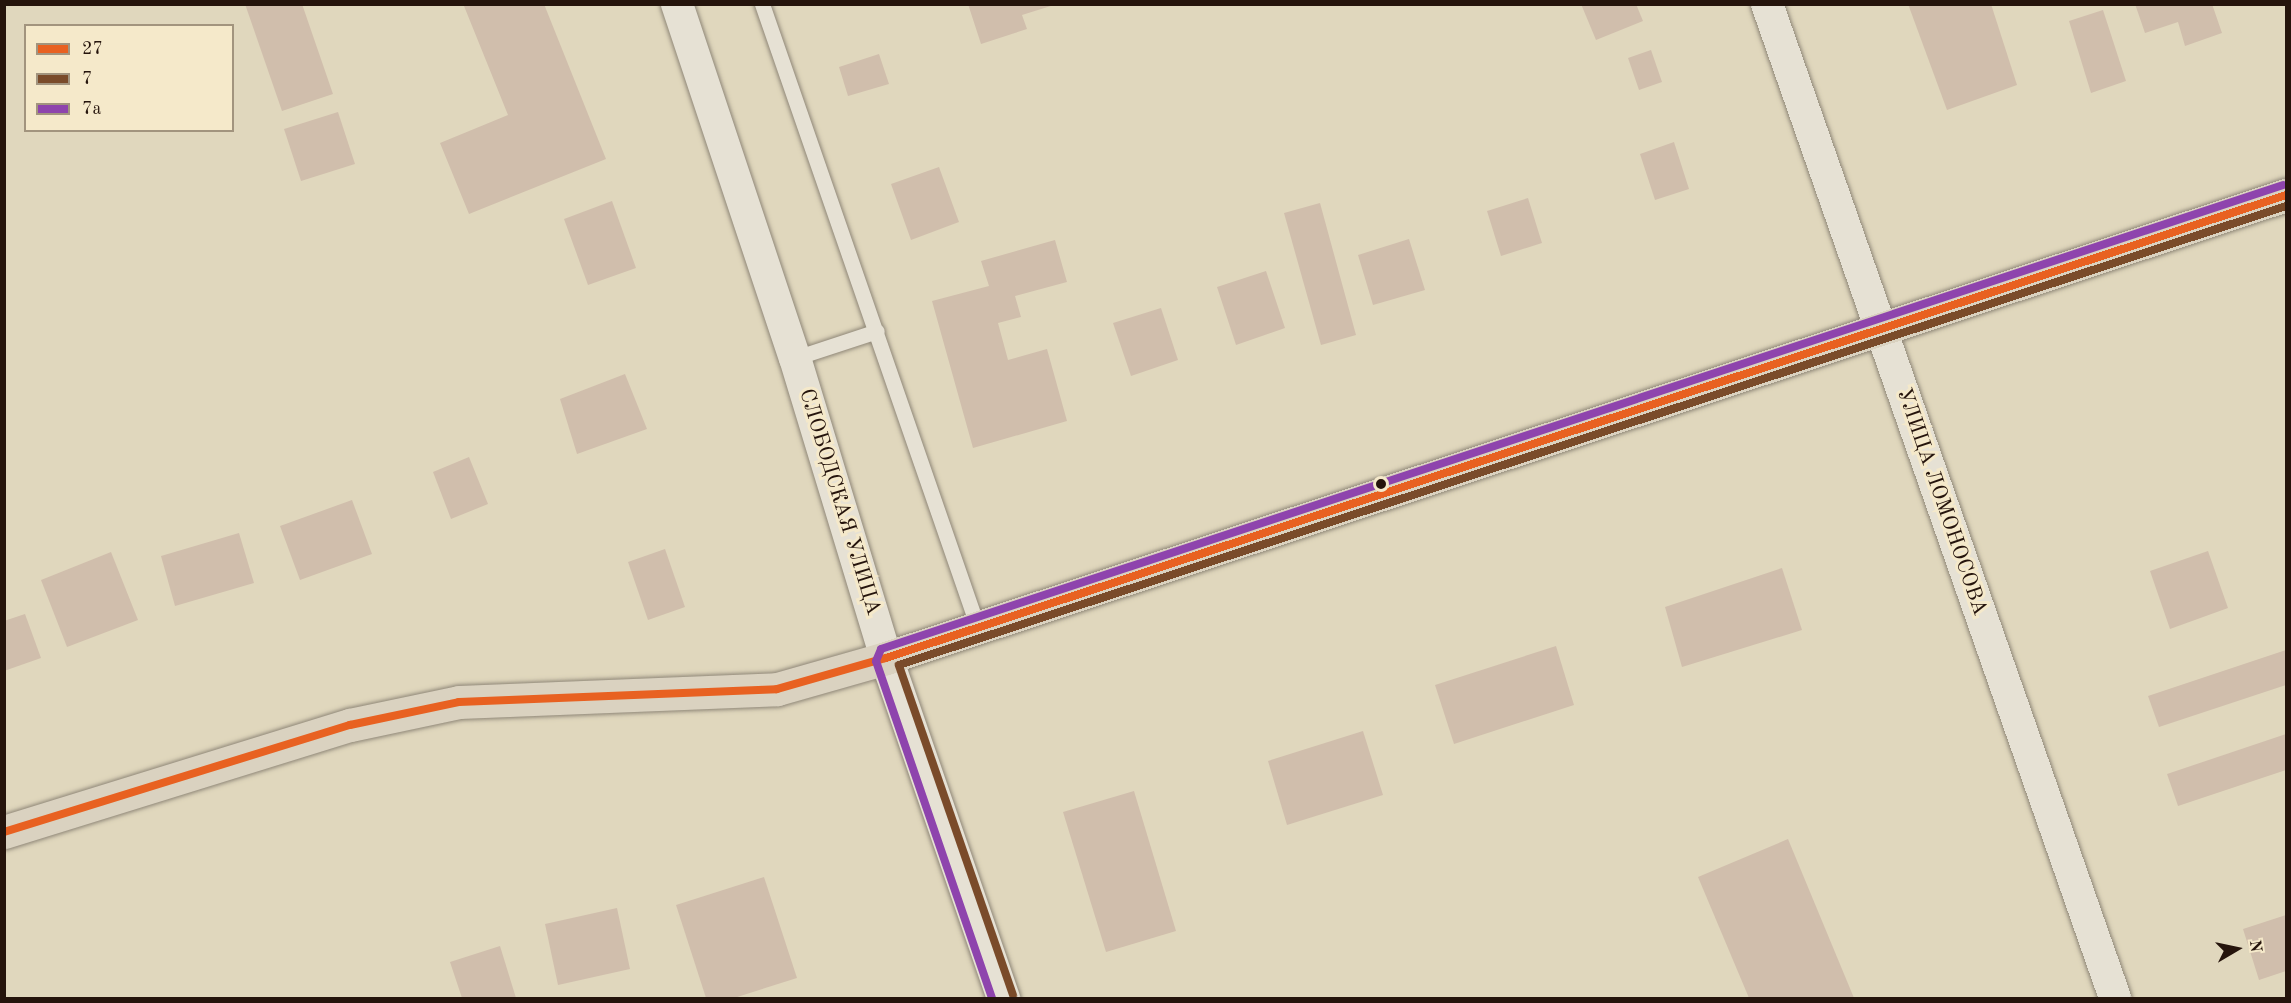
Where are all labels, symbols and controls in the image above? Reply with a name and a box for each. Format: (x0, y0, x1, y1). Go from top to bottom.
legend (24, 24, 234, 132)
text: 27 (82, 40, 103, 58)
text: 7 (82, 70, 92, 88)
text: 7а (82, 100, 101, 118)
street label: УЛИЦА ЛОМОНОСОВА (1890, 385, 1992, 619)
street label: СЛОБОДСКАЯ УЛИЦА (793, 386, 885, 618)
unlabelled marker (1375, 478, 1387, 490)
north arrow (2207, 919, 2267, 979)
text: N (2246, 939, 2264, 953)

